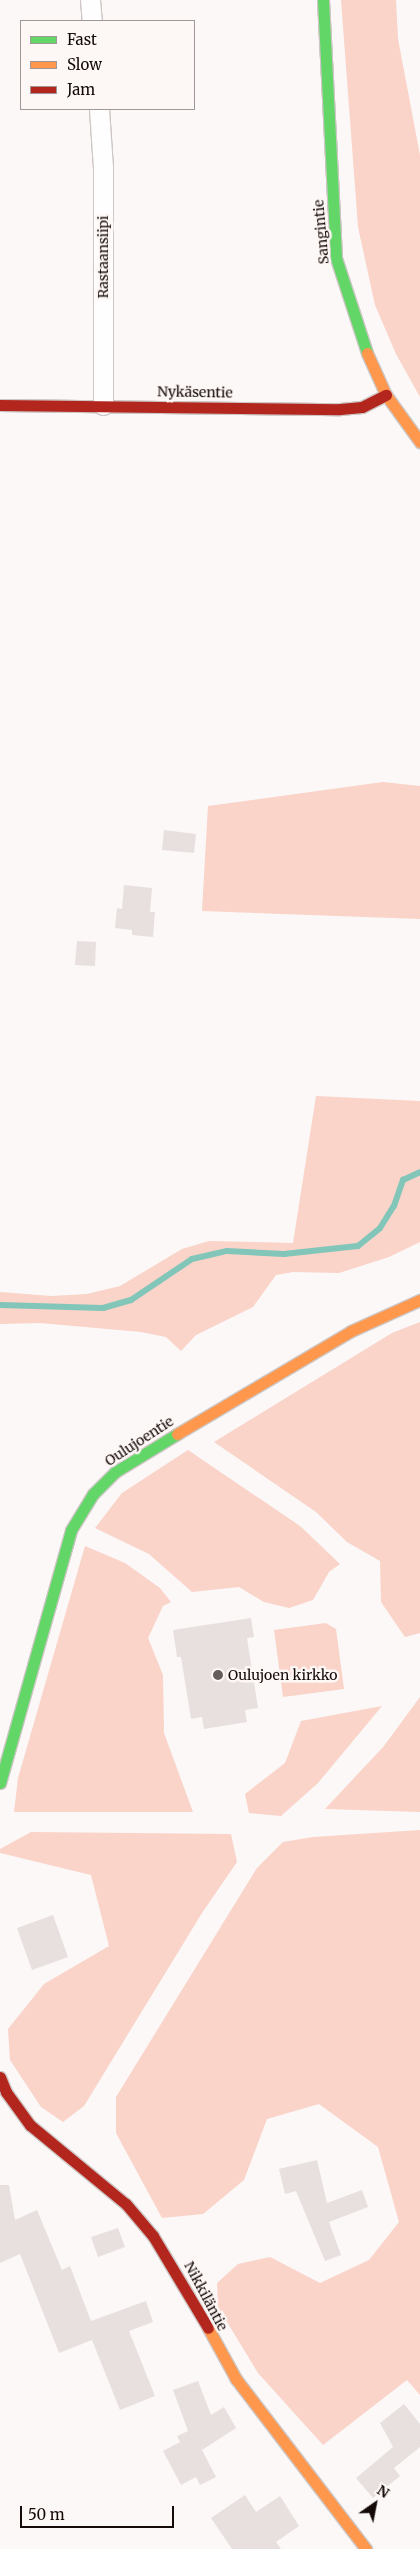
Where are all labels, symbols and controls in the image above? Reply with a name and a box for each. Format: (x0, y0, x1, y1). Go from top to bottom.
legend (20, 20, 195, 110)
text: Fast (67, 30, 97, 49)
text: Slow (67, 55, 102, 74)
text: Jam (67, 80, 95, 99)
street label: Sangintie (310, 199, 332, 265)
street label: Rastaansiipi (95, 216, 111, 298)
street label: Nykäsentie (157, 383, 233, 401)
street label: Oulujoentie (102, 1413, 176, 1469)
place label: Oulujoen kirkko (228, 1667, 337, 1683)
marker: Oulujoen kirkko (212, 1669, 224, 1681)
street label: Nikkiläntie (181, 2259, 231, 2333)
north arrow (350, 2479, 400, 2529)
text: N (374, 2481, 393, 2502)
scale bar (22, 2496, 176, 2528)
text: 50 m (28, 2505, 65, 2524)

